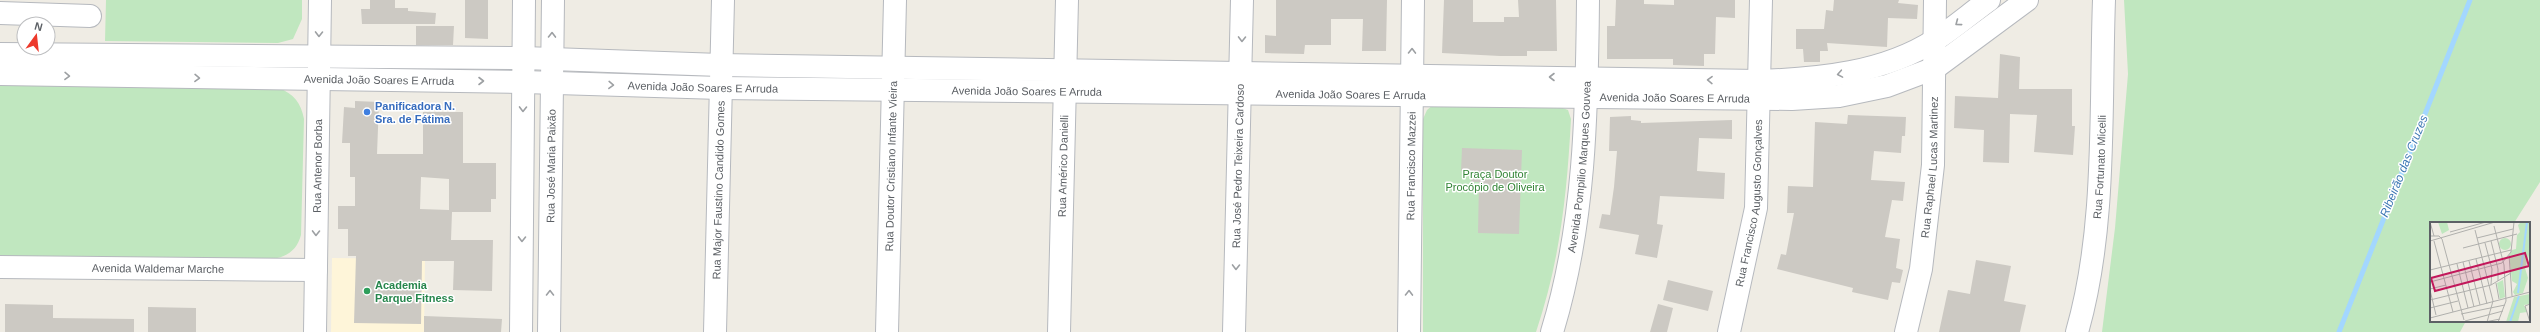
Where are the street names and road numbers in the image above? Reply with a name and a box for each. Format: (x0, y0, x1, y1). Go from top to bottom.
street label: Avenida João Soares E Arruda (304, 73, 455, 87)
street label: Avenida João Soares E Arruda (628, 79, 779, 95)
street label: Rua Doutor Cristiano Infante Vieira (883, 80, 899, 251)
street label: Avenida Pompilio Marques Gouvea (1565, 80, 1593, 254)
street label: Avenida João Soares E Arruda (952, 84, 1103, 98)
street label: Rua José Pedro Teixeira Cardoso (1230, 84, 1246, 248)
street label: Avenida João Soares E Arruda (1276, 88, 1427, 101)
street label: Avenida João Soares E Arruda (1600, 91, 1751, 105)
street label: Rua Raphael Lucas Martinez (1919, 96, 1940, 239)
street label: Rua Major Faustino Candido Gomes (710, 100, 727, 280)
street label: Rua José Maria Paixão (544, 109, 558, 223)
street label: Rua Francisco Mazzei (1404, 111, 1418, 221)
street label: Rua Américo Danielli (1056, 115, 1070, 217)
street label: Rua Fortunato Micelli (2091, 115, 2108, 219)
street label: Rua Antenor Borba (311, 118, 324, 213)
street label: Rua Francisco Augusto Gonçalves (1733, 119, 1764, 288)
street label: Avenida Waldemar Marche (92, 262, 224, 275)

